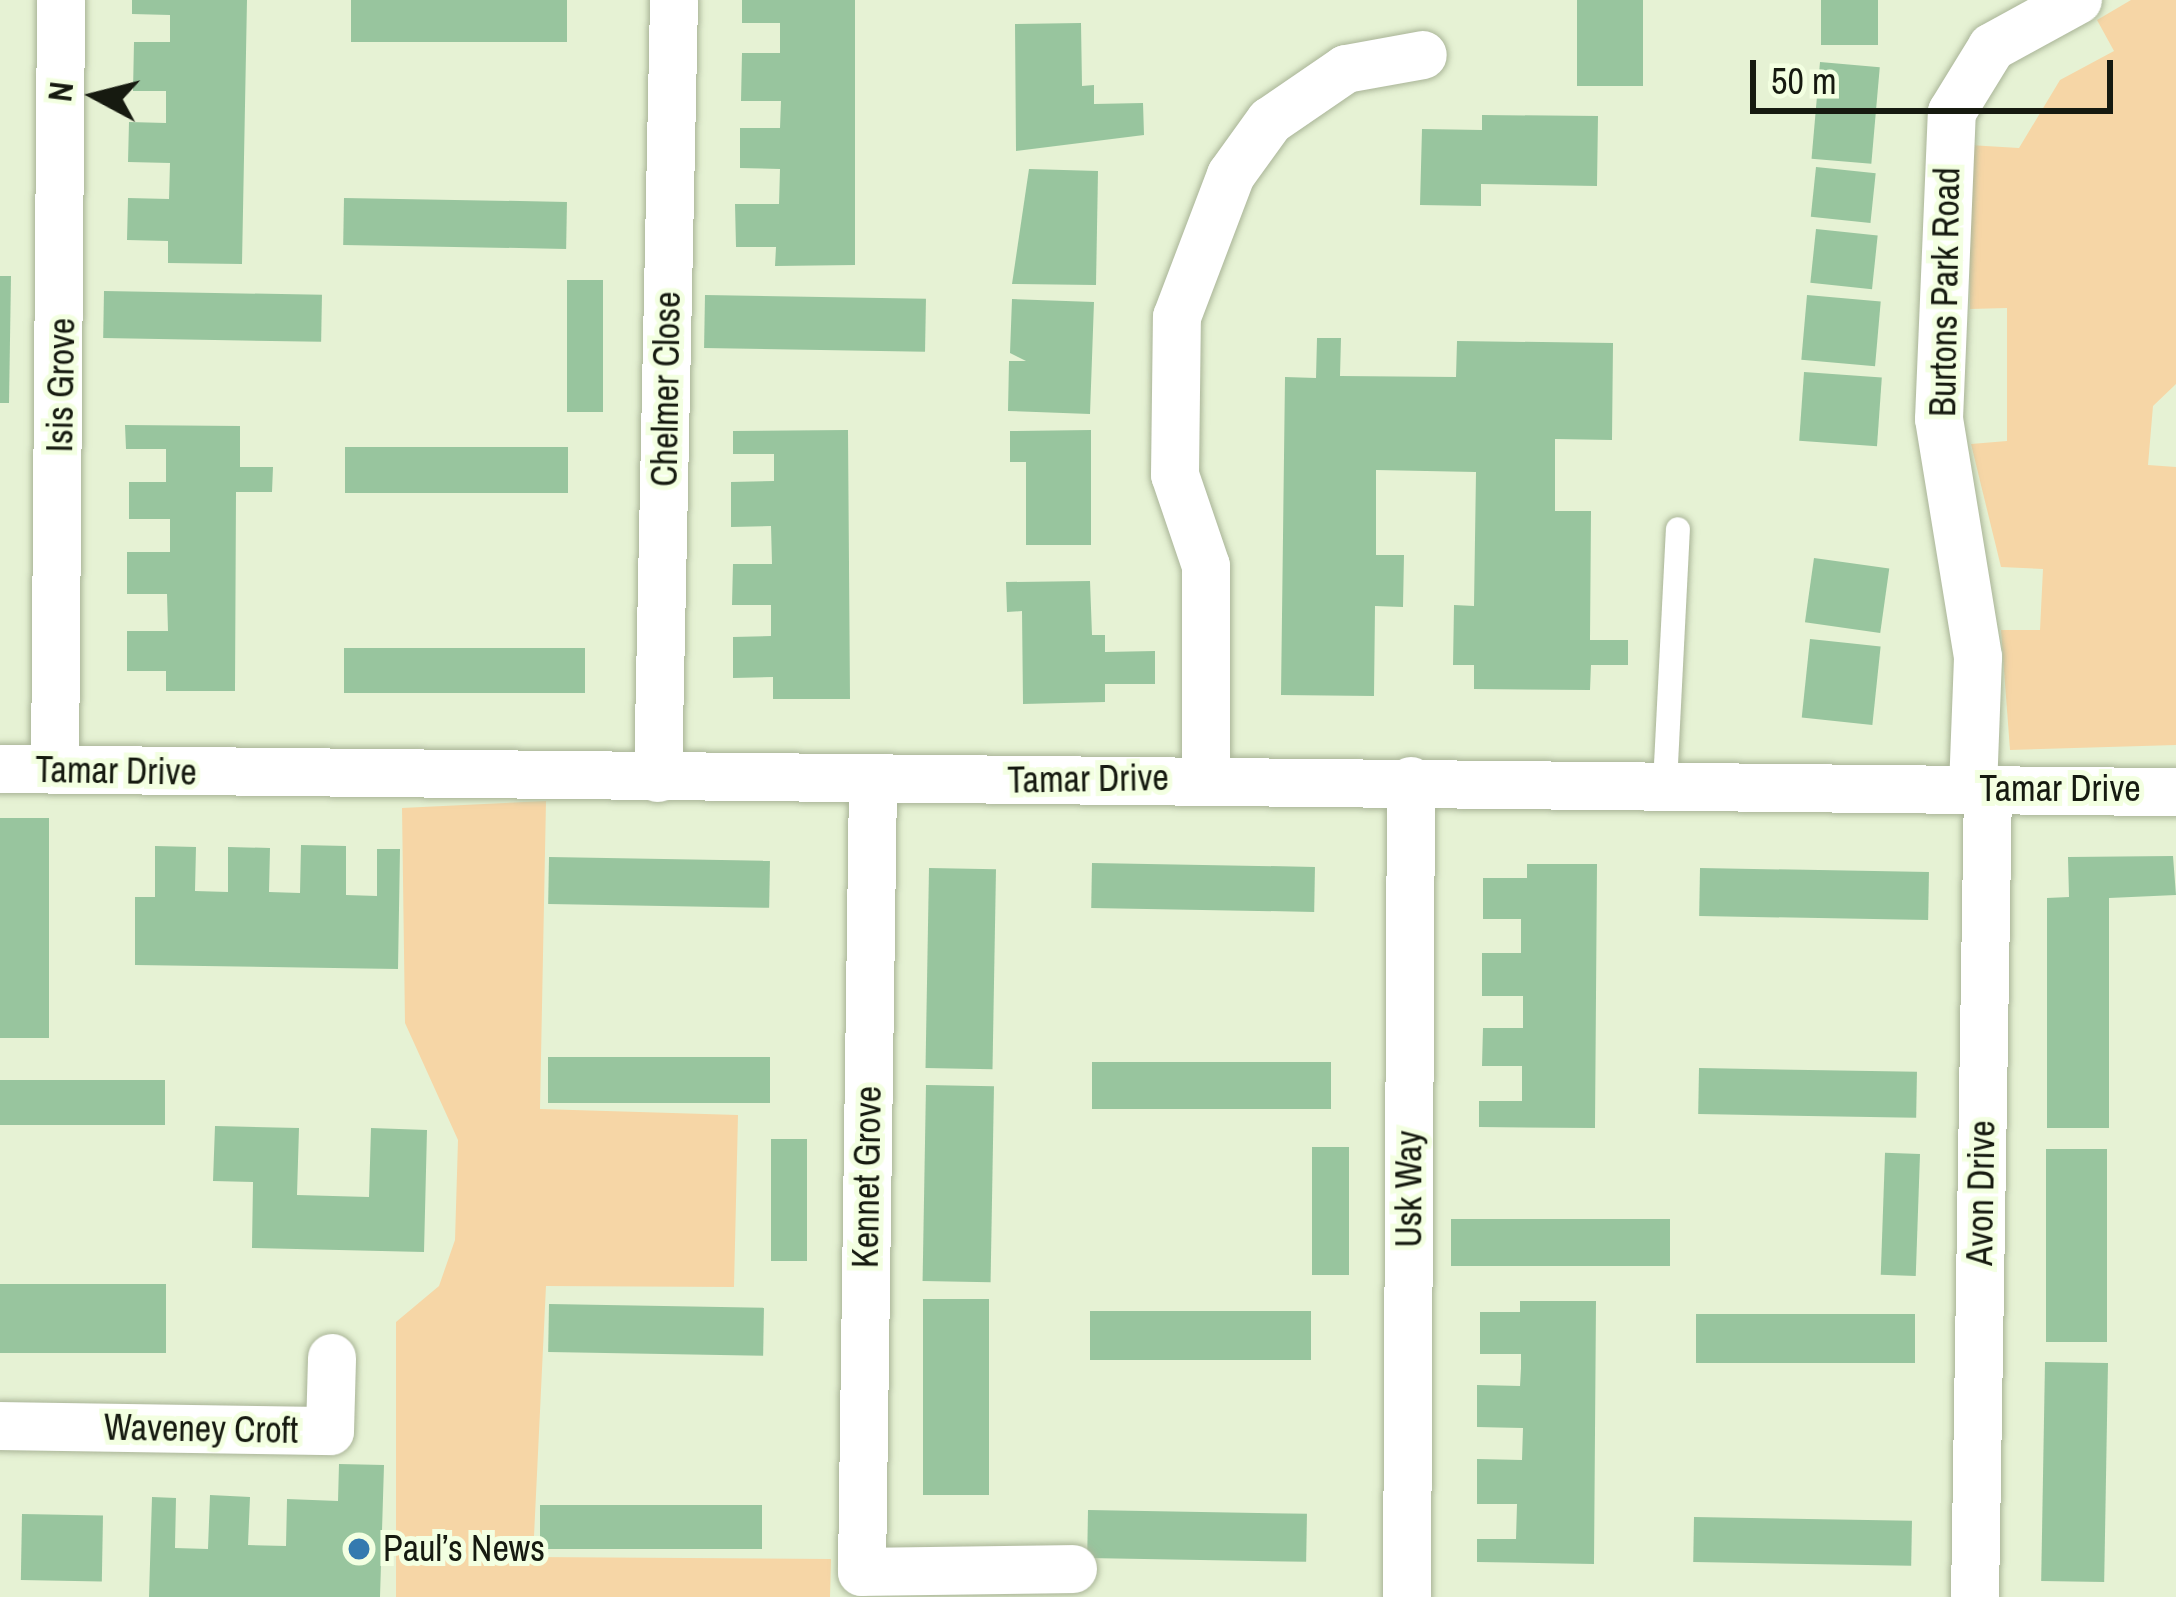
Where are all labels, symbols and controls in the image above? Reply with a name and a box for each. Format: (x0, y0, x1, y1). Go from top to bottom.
north arrow (36, 36, 156, 156)
scale bar (1756, 36, 2119, 110)
text: 50 m (1771, 57, 1837, 105)
text: N (37, 79, 83, 104)
street label: Burtons Park Road (1921, 167, 1969, 417)
street label: Chelmer Close (643, 291, 689, 487)
street label: Isis Grove (38, 317, 84, 453)
street label: Tamar Drive (35, 748, 197, 794)
street label: Tamar Drive (1007, 756, 1169, 802)
street label: Tamar Drive (1979, 767, 2141, 811)
street label: Kennet Grove (844, 1086, 890, 1268)
street label: Avon Drive (1958, 1120, 2004, 1266)
street label: Usk Way (1387, 1131, 1431, 1247)
street label: Waveney Croft (104, 1406, 298, 1452)
place label: Paul’s News (383, 1527, 545, 1571)
marker: Paul’s News (346, 1536, 372, 1562)

